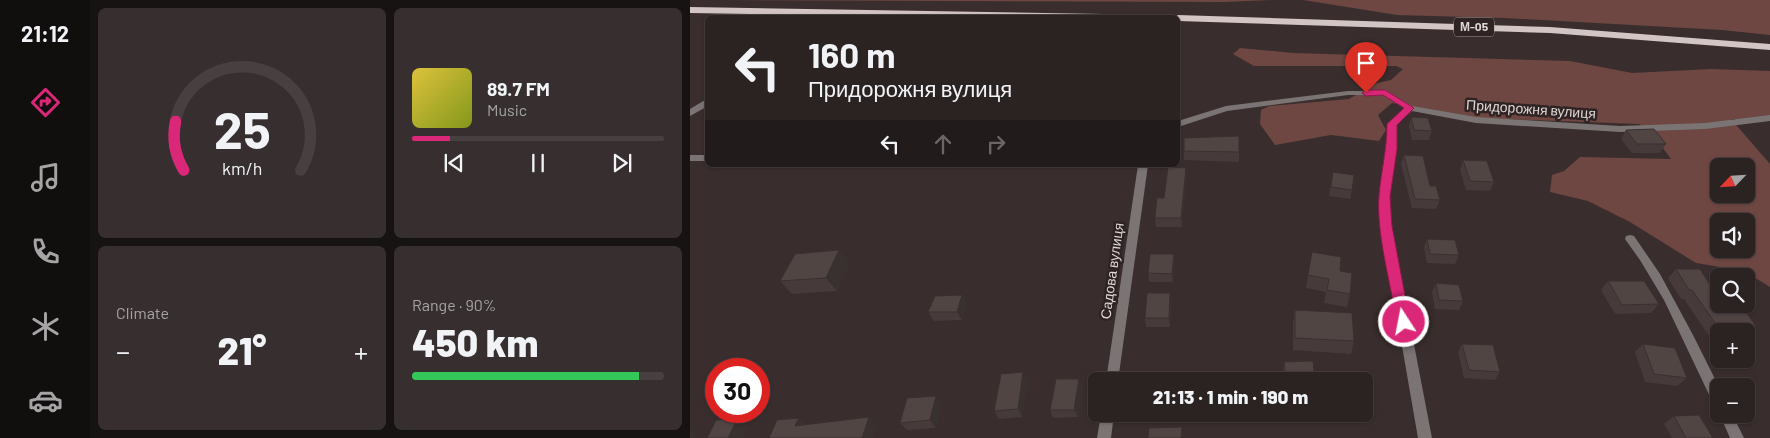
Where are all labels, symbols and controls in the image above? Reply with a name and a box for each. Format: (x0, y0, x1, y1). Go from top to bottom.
road number: М-05 (1454, 18, 1494, 36)
text: 21:12 (21, 20, 69, 46)
text: 160 m (808, 33, 895, 75)
icon: left (725, 35, 790, 100)
pin (1345, 42, 1387, 93)
icon: arrive (1352, 49, 1380, 77)
text: Придорожня вулиця (808, 75, 1012, 101)
text: 89.7 FM (487, 77, 550, 100)
icon: directions (28, 85, 63, 120)
street label: Придорожня вулиця (1466, 95, 1596, 122)
text: 25 (213, 97, 271, 159)
text: Music (487, 100, 527, 119)
icon: left (876, 130, 904, 158)
icon: ahead (929, 130, 957, 158)
icon: right (982, 130, 1010, 158)
icon: previous (440, 149, 468, 177)
icon: pause (524, 149, 552, 177)
icon: next (608, 149, 636, 177)
text: km/h (222, 157, 262, 179)
north arrow (1710, 158, 1755, 202)
map controls (1710, 158, 1755, 423)
icon: music (28, 160, 63, 195)
button: sound (1710, 213, 1755, 258)
street label: Садова вулиця (1096, 222, 1127, 320)
icon: phone (28, 234, 63, 269)
button: search (1710, 268, 1755, 313)
text: Range · 90% (412, 295, 496, 314)
position arrow (1377, 295, 1429, 347)
text: Climate (116, 303, 169, 322)
icon: climate (28, 309, 63, 344)
text: 450 km (412, 319, 538, 365)
button: + (1710, 323, 1755, 368)
text: 21° (217, 327, 267, 373)
text: − (116, 334, 130, 368)
text: + (354, 334, 368, 368)
speed limit sign: 30 (705, 358, 770, 423)
button: − (1710, 378, 1755, 423)
icon: car (28, 383, 63, 418)
text: 21:13 · 1 min · 190 m (1153, 385, 1308, 408)

